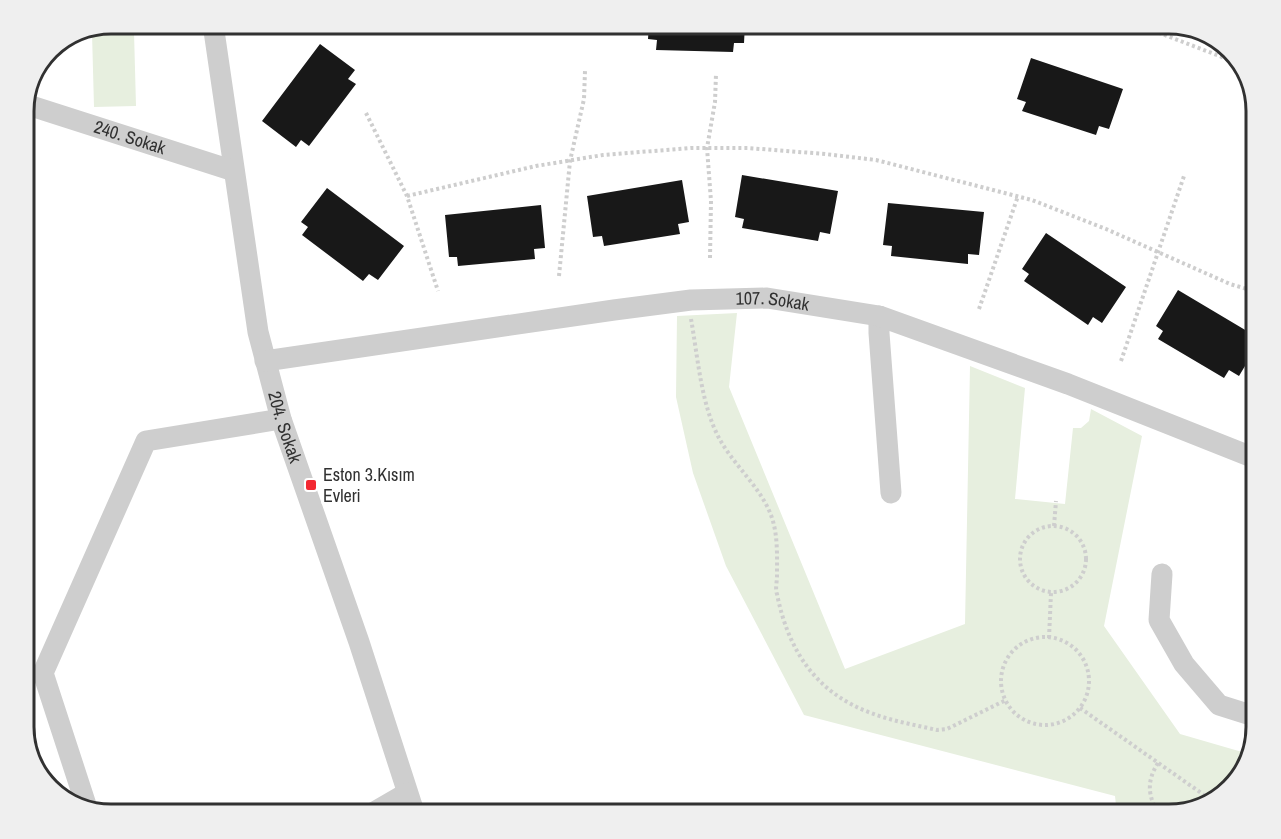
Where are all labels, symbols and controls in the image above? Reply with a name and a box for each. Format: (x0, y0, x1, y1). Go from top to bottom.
street label: 240. Sokak (91, 114, 170, 160)
street label: 107. Sokak (735, 285, 812, 317)
street label: 204. Sokak (262, 388, 309, 467)
place label: Eston 3.Kısım Evleri (323, 462, 415, 508)
marker: Eston 3.Kısım Evleri (304, 478, 318, 492)

